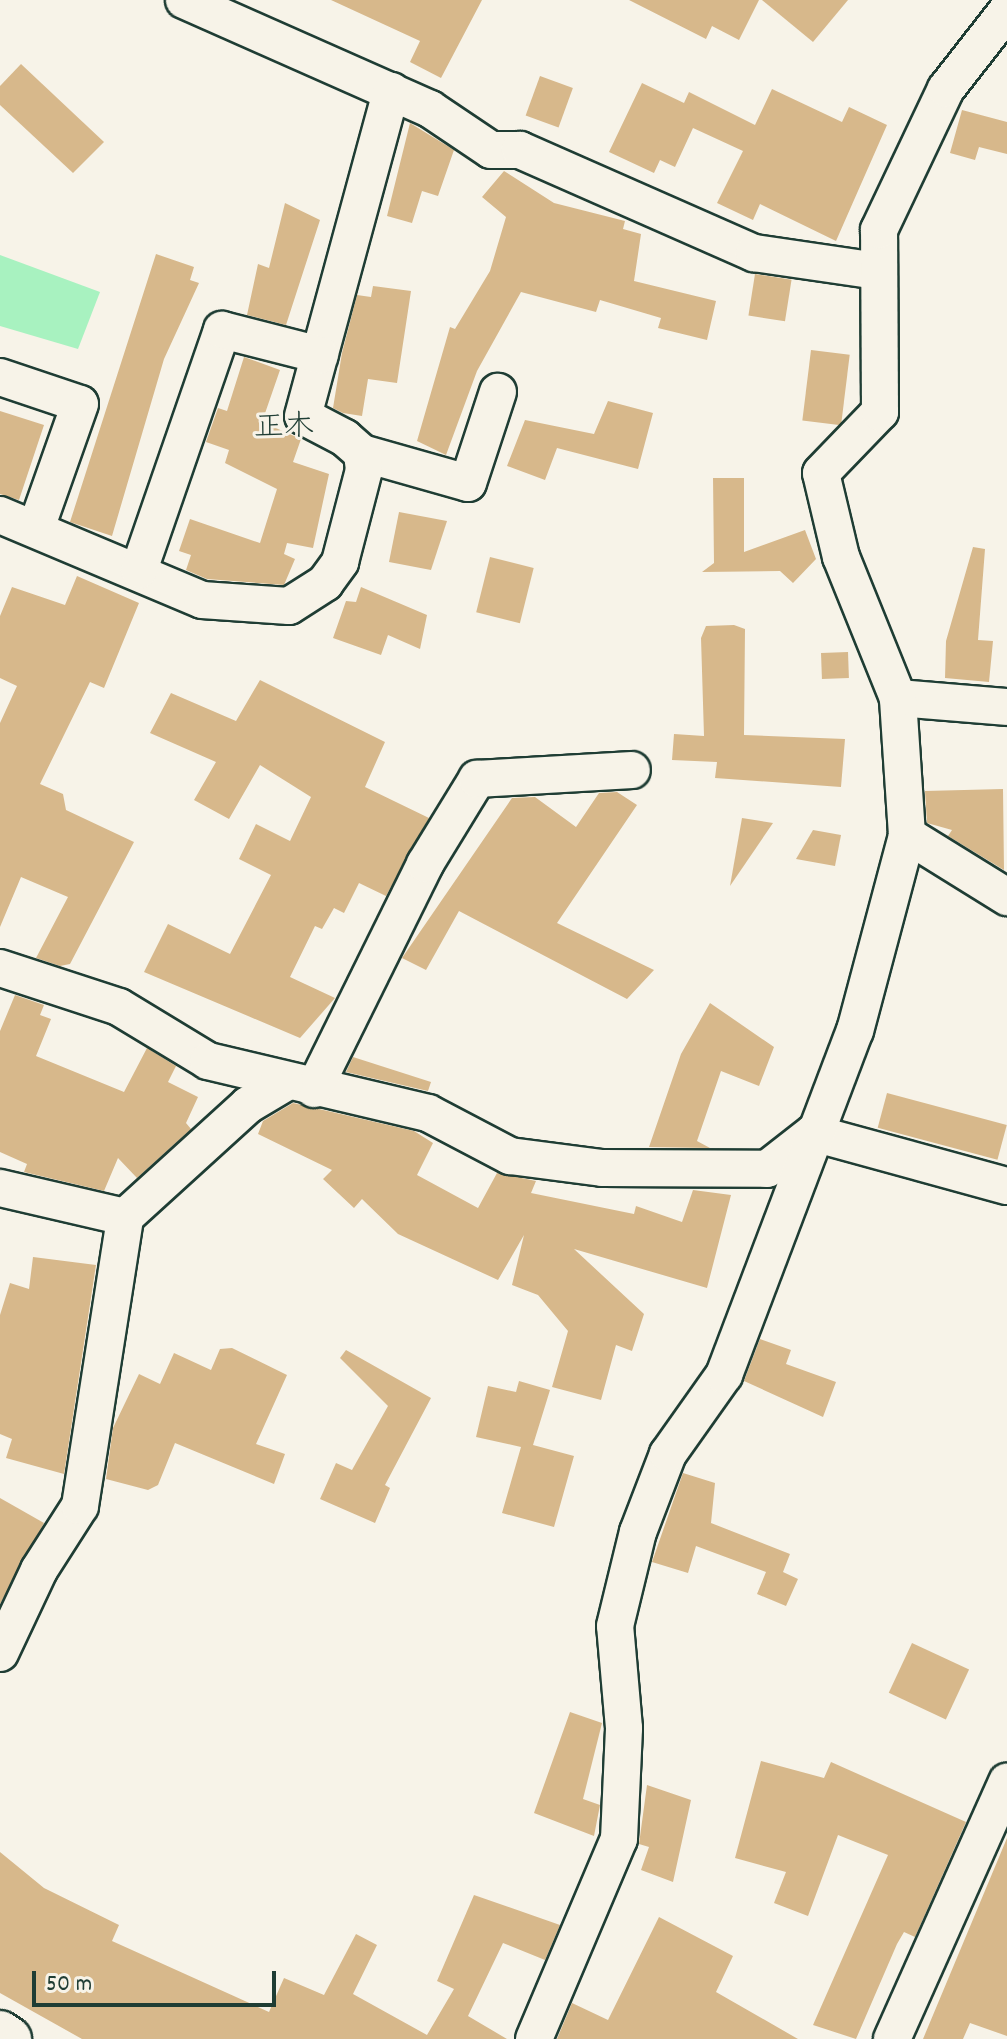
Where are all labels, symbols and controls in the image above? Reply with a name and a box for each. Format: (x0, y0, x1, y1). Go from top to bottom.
district label: 正木 (254, 412, 314, 448)
scale bar (36, 1955, 280, 2005)
text: 50 m (46, 1968, 92, 2002)

